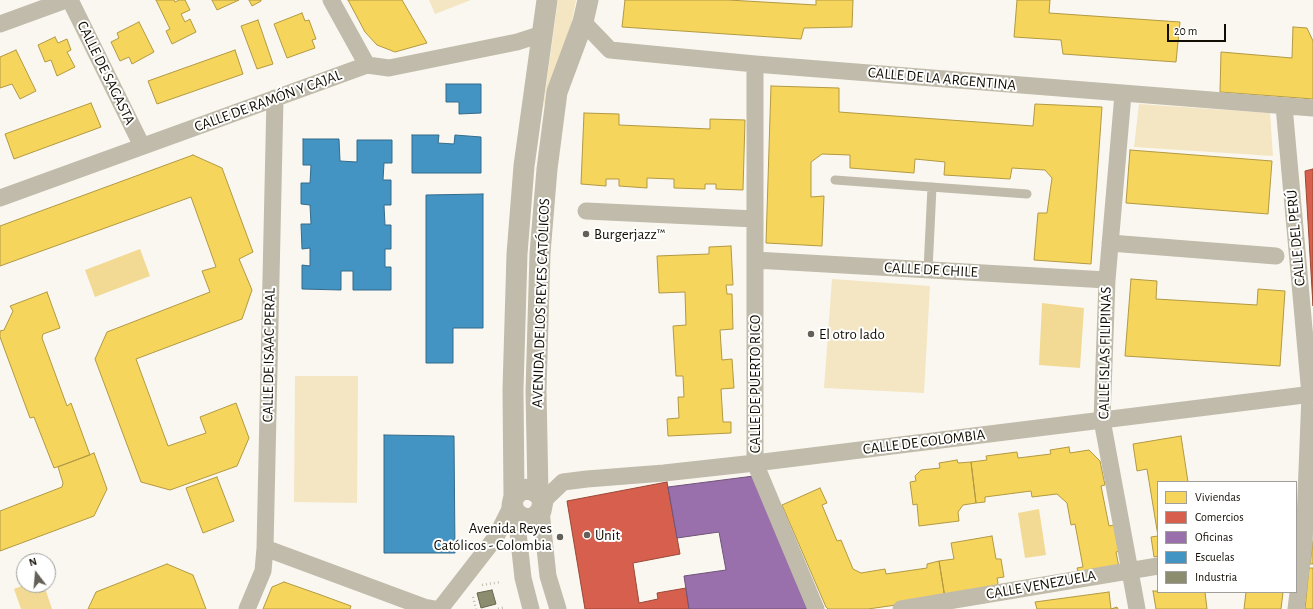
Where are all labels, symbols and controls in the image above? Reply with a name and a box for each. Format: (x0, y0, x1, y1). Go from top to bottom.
scale bar (1169, 16, 1228, 42)
street label: CALLE DE SAGASTA (73, 18, 139, 128)
text: 20 m (1174, 25, 1197, 37)
street label: CALLE DE LA ARGENTINA (867, 64, 1017, 94)
street label: CALLE DE RAMÓN Y CAJAL (192, 66, 344, 136)
street label: CALLE DEL PERÚ (1283, 189, 1309, 287)
street label: AVENIDA DE LOS REYES CATÓLICOS (528, 198, 554, 408)
place label: Burgerjazz™ (594, 225, 665, 243)
marker: Burgerjazz™ (581, 229, 591, 239)
street label: CALLE DE CHILE (884, 259, 978, 281)
street label: CALLE ISLAS FILIPINAS (1095, 286, 1115, 420)
street label: CALLE DE ISAAC PERAL (259, 287, 279, 423)
street label: CALLE DE PUERTO RICO (746, 315, 764, 453)
place label: El otro lado (819, 325, 885, 343)
marker: El otro lado (806, 329, 816, 339)
street label: CALLE DE COLOMBIA (862, 426, 986, 458)
legend (1157, 481, 1297, 593)
text: Viviendas (1195, 491, 1241, 503)
text: Comercios (1195, 511, 1244, 523)
place label: Avenida Reyes Católicos - Colombia (434, 519, 552, 554)
place label: Unit (595, 526, 620, 544)
marker: Unit (582, 530, 592, 540)
text: Oficinas (1195, 531, 1233, 543)
marker: Avenida Reyes Católicos - Colombia (555, 532, 565, 542)
text: Escuelas (1195, 551, 1234, 563)
north arrow (16, 553, 56, 593)
text: N (28, 556, 38, 568)
street label: CALLE VENEZUELA (985, 566, 1097, 604)
text: Industria (1195, 571, 1237, 583)

